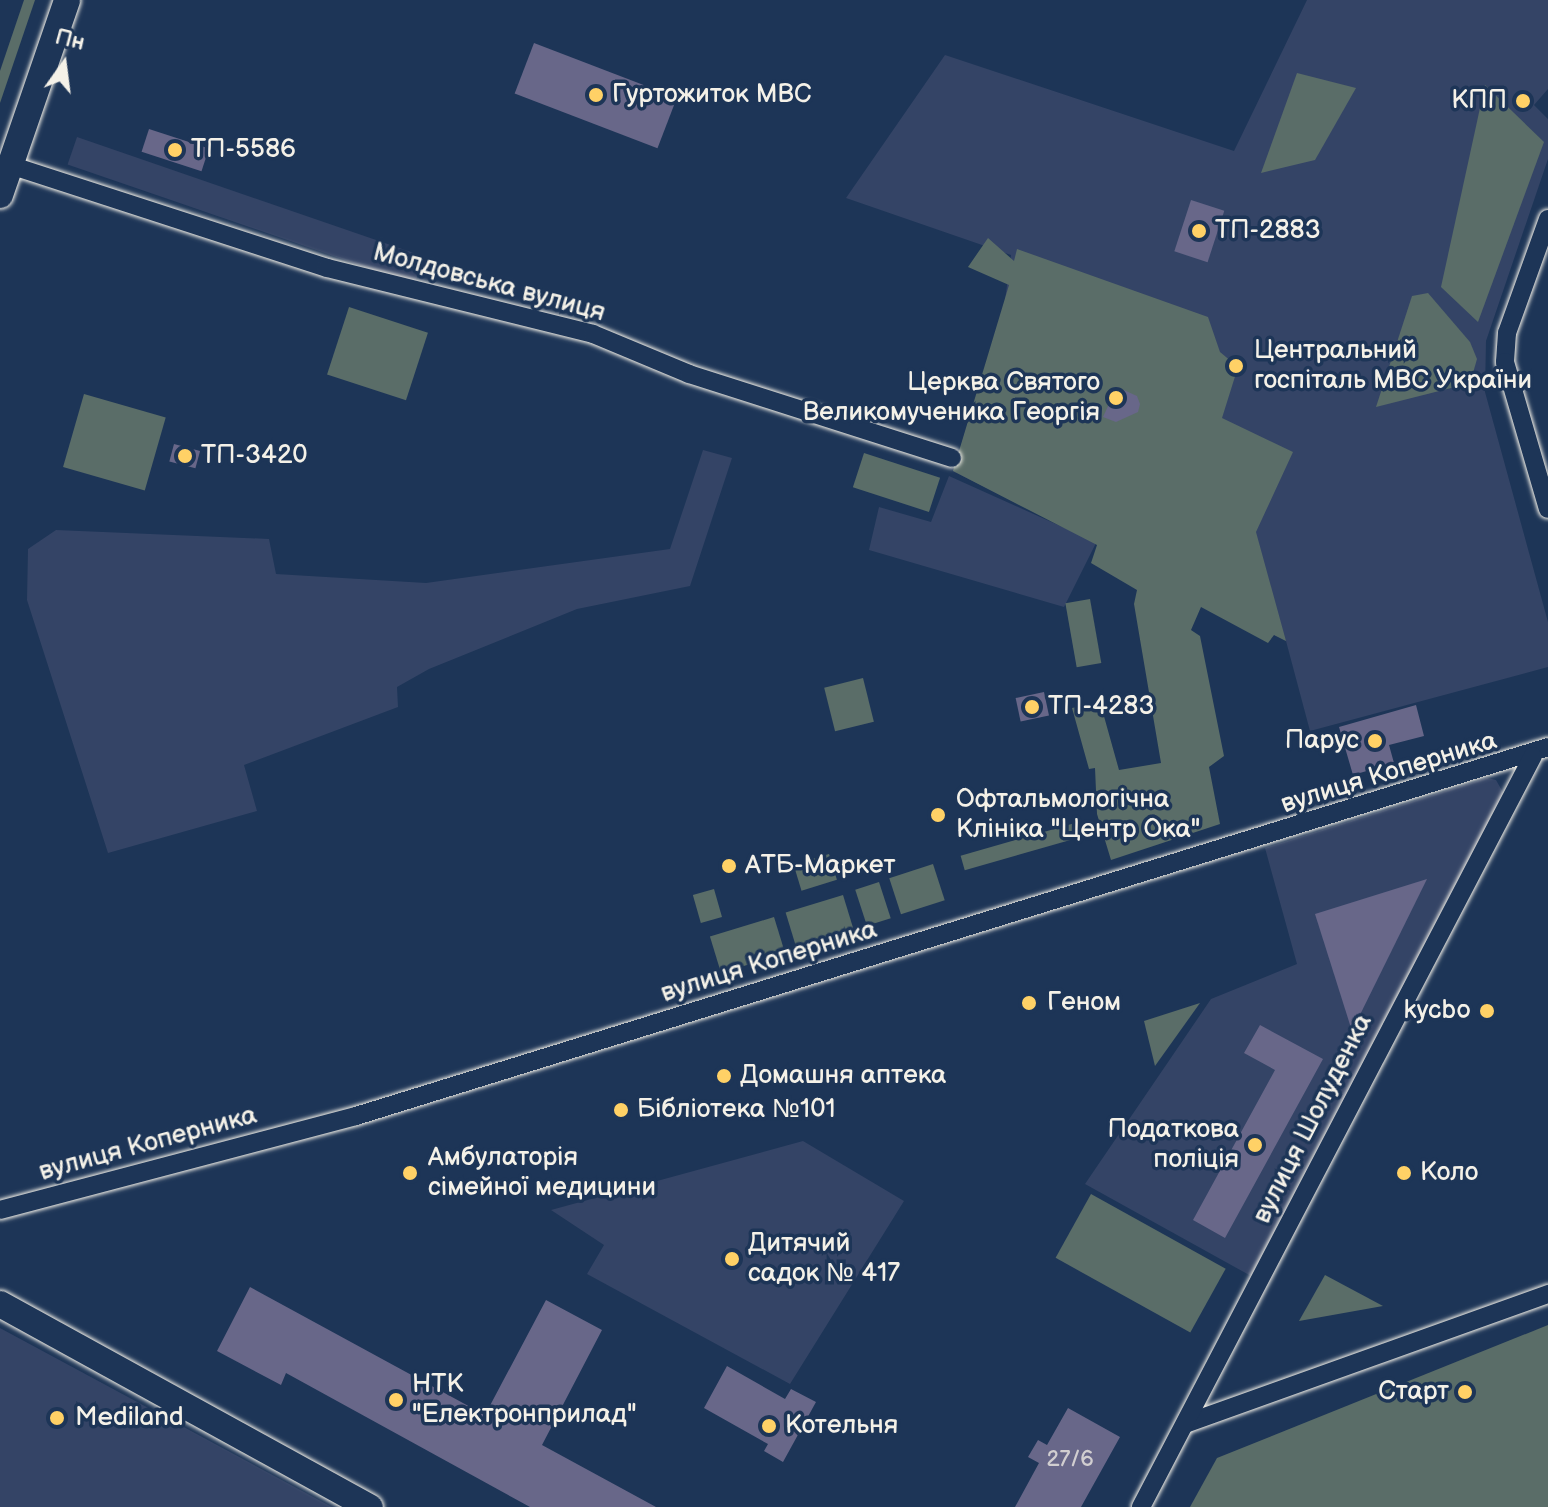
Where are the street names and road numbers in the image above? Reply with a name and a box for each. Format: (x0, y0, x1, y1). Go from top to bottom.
street label: Молдовська вулиця (370, 237, 608, 329)
street label: вулиця Коперника (1277, 725, 1501, 821)
street label: вулиця Коперника (657, 914, 881, 1010)
street label: вулиця Шолуденка (1247, 1009, 1379, 1229)
street label: вулиця Коперника (36, 1100, 260, 1188)

